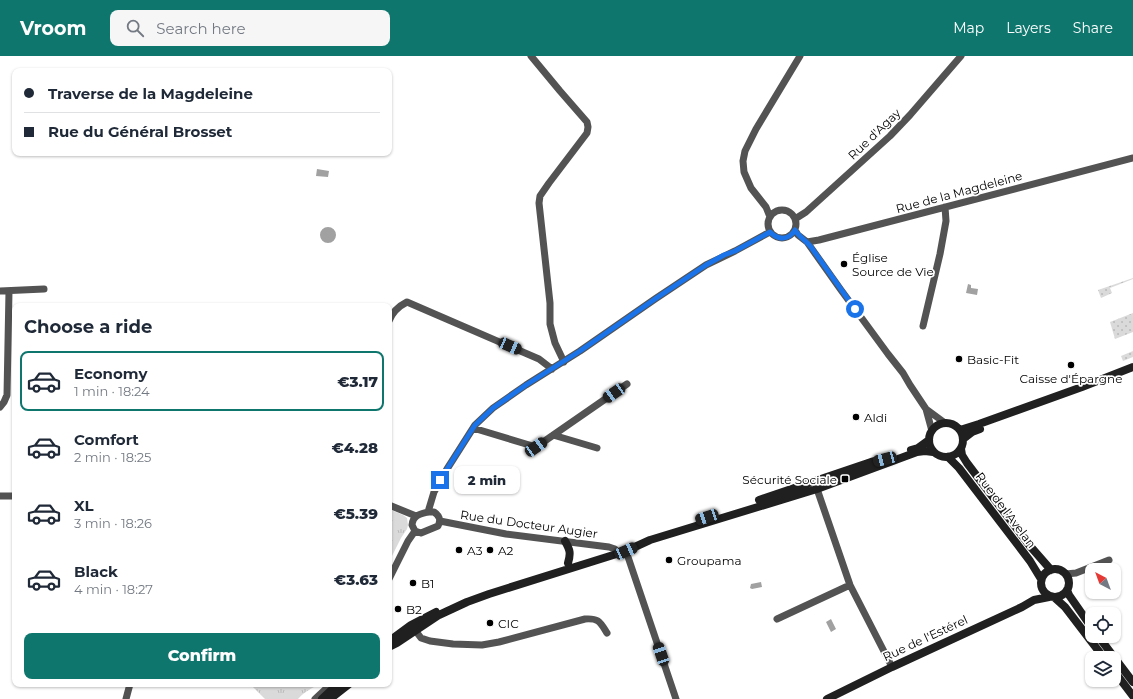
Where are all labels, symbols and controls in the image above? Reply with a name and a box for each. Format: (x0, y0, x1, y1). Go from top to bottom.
search box (110, 10, 390, 46)
text: Vroom (20, 17, 86, 40)
icon: search (124, 17, 146, 39)
text: Search here (156, 19, 246, 38)
text: Map (953, 19, 984, 37)
text: Layers (1006, 19, 1051, 37)
text: Share (1073, 19, 1113, 37)
text: Traverse de la Magdeleine (48, 84, 253, 103)
street label: Rue d'Agay (845, 105, 904, 163)
text: Rue du Général Brosset (48, 122, 232, 141)
street label: Rue de la Magdeleine (894, 168, 1024, 216)
place label: Église Source de Vie (852, 250, 934, 279)
marker: Église Source de Vie (839, 259, 849, 269)
route start (846, 300, 864, 318)
text: Choose a ride (24, 316, 152, 338)
car (497, 336, 523, 356)
place label: Basic-Fit (967, 352, 1019, 367)
marker: Basic-Fit (954, 354, 964, 364)
marker: Caisse d'Épargne (1066, 360, 1076, 370)
icon: car (26, 363, 62, 399)
text: Economy (74, 364, 147, 383)
place label: Caisse d'Épargne (1020, 371, 1122, 386)
text: €3.17 (337, 372, 378, 391)
car (601, 381, 627, 405)
text: 1 min · 18:24 (74, 383, 150, 399)
place label: Aldi (864, 410, 887, 425)
marker: Aldi (851, 412, 861, 422)
icon: car (26, 429, 62, 465)
text: Comfort (74, 430, 139, 449)
car (523, 435, 549, 459)
text: €4.28 (332, 438, 378, 457)
text: 2 min · 18:25 (74, 449, 151, 465)
car (872, 450, 898, 468)
callout: 2 min (454, 466, 520, 494)
street label: Rue de l'Avelan (973, 469, 1039, 551)
route end (431, 471, 449, 489)
text: 2 min (468, 472, 506, 488)
place label: Sécurité Sociale (742, 472, 837, 487)
marker: Sécurité Sociale (840, 474, 850, 484)
icon: car (26, 495, 62, 531)
text: XL (74, 496, 93, 515)
text: €5.39 (334, 504, 378, 523)
street label: Rue du Docteur Augier (459, 507, 599, 541)
car (694, 508, 720, 526)
text: 3 min · 18:26 (74, 515, 152, 531)
car (613, 541, 639, 561)
place label: A3 (467, 543, 483, 558)
place label: A2 (498, 543, 514, 558)
marker: A3 (454, 545, 464, 555)
marker: A2 (485, 545, 495, 555)
place label: Groupama (677, 553, 742, 568)
marker: Groupama (664, 555, 674, 565)
icon: car (26, 561, 62, 597)
text: Black (74, 562, 118, 581)
north arrow (1085, 563, 1121, 599)
map controls (1085, 563, 1121, 687)
text: €3.63 (334, 570, 378, 589)
place label: B1 (421, 576, 434, 591)
marker: B1 (408, 578, 418, 588)
text: 4 min · 18:27 (74, 581, 153, 597)
place label: B2 (406, 602, 422, 617)
marker: B2 (393, 604, 403, 614)
button: locate (1085, 607, 1121, 643)
street label: Rue de l'Estérel (880, 612, 970, 664)
place label: CIC (498, 616, 519, 631)
marker: CIC (485, 618, 495, 628)
button: Confirm (24, 633, 380, 679)
car (651, 641, 671, 667)
button: layers (1085, 651, 1121, 687)

